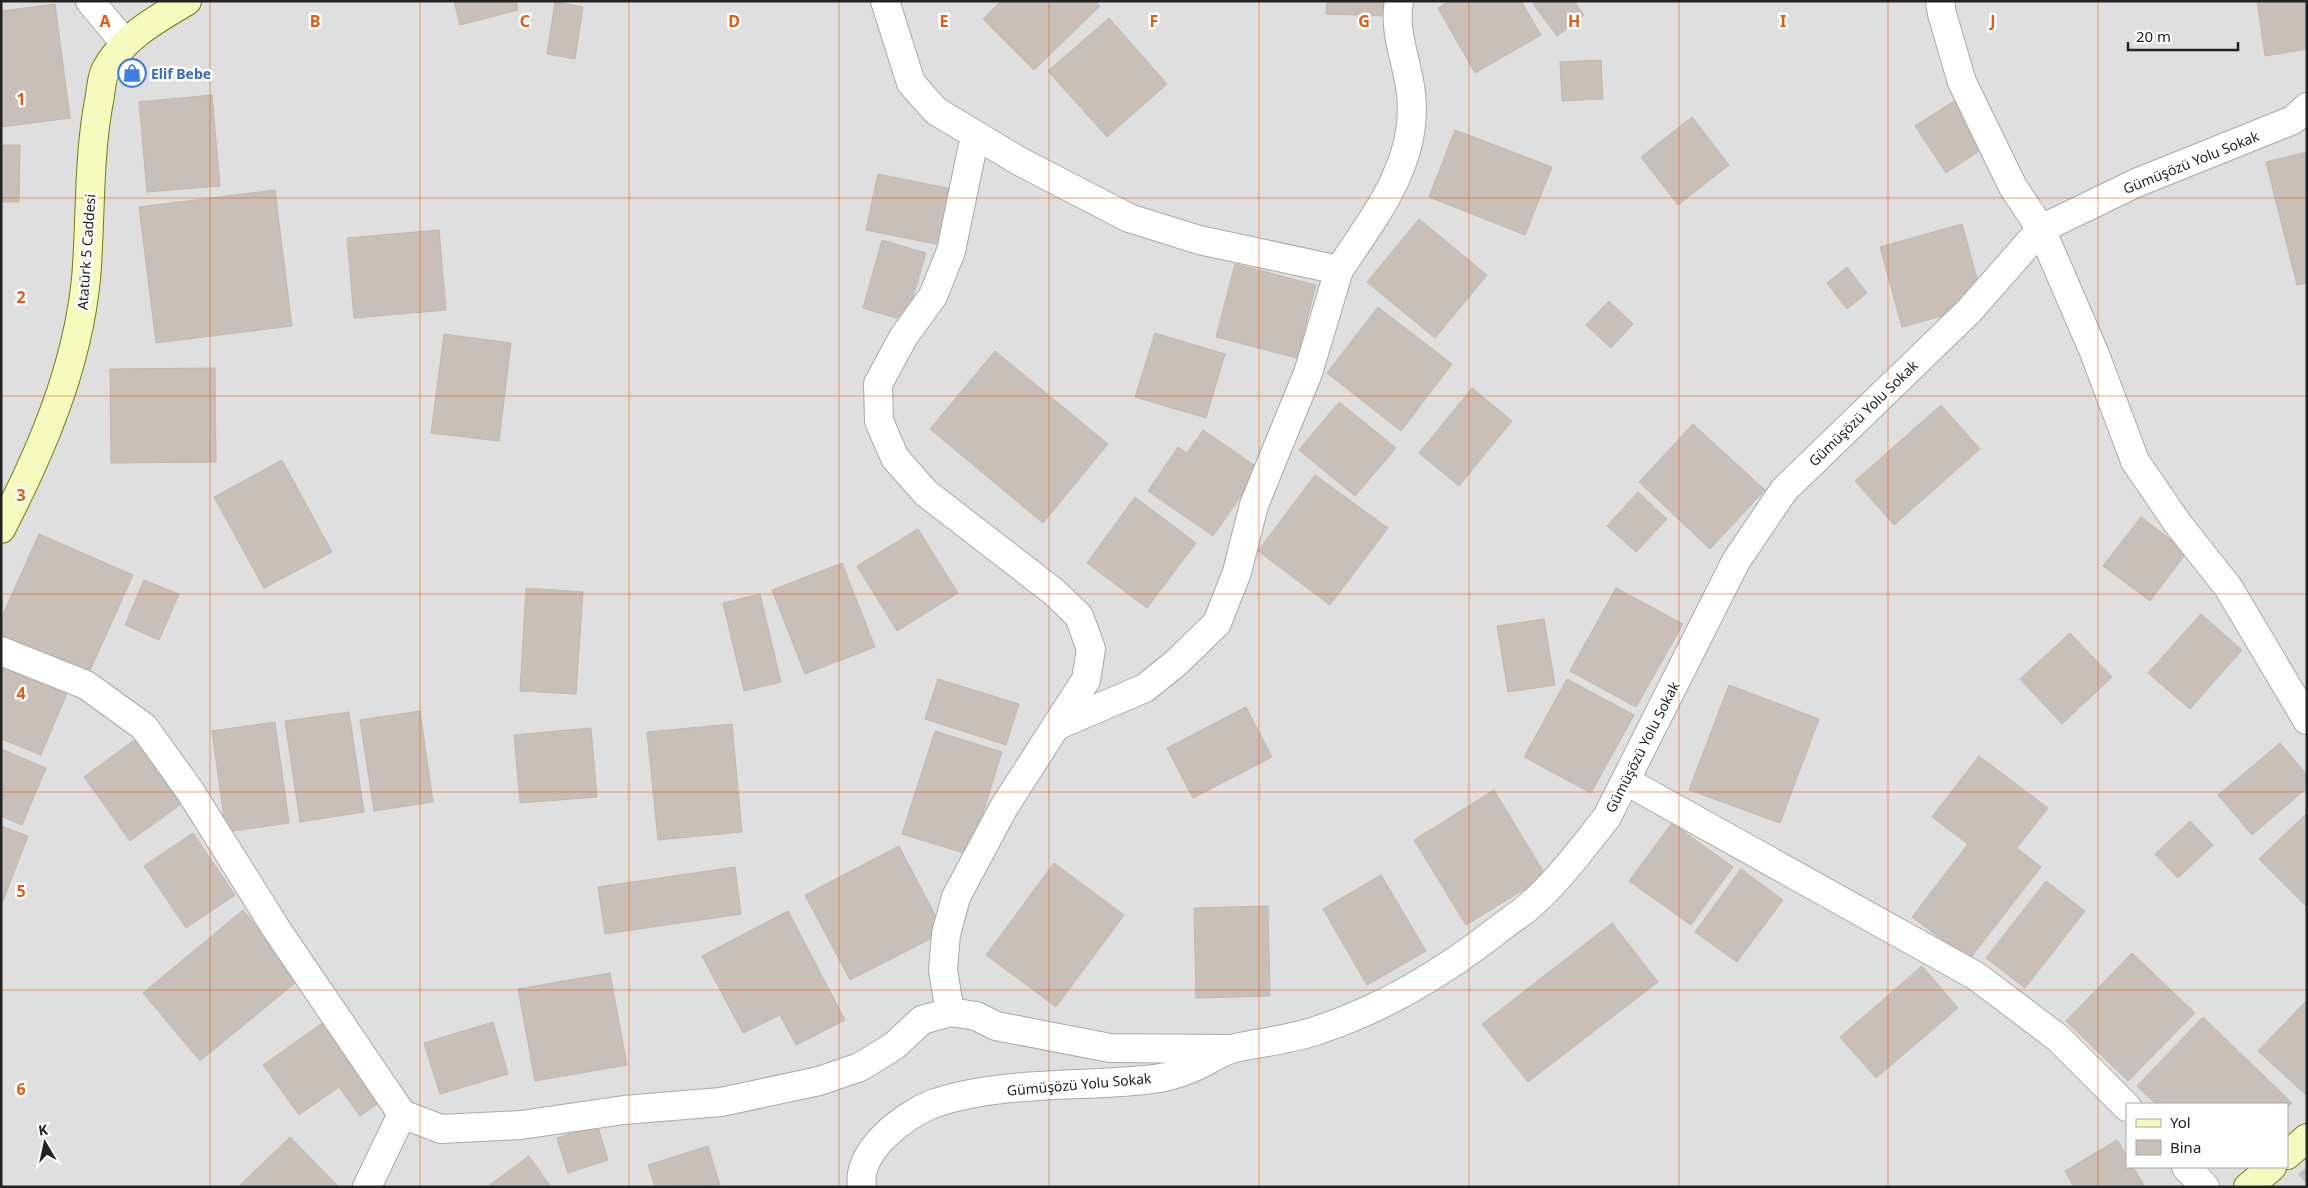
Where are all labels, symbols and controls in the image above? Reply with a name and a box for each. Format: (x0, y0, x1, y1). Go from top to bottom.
text: A (99, 10, 111, 32)
text: B (310, 10, 320, 32)
text: C (520, 10, 530, 32)
text: D (728, 10, 740, 32)
text: E (940, 10, 949, 32)
text: F (1150, 10, 1158, 32)
text: G (1358, 10, 1370, 32)
text: H (1568, 10, 1580, 32)
text: I (1780, 10, 1786, 32)
text: J (1988, 10, 1996, 32)
scale bar (2128, 20, 2238, 52)
text: 20 m (2136, 26, 2171, 46)
shop icon: Elif Bebe (117, 58, 147, 88)
place label: Elif Bebe (151, 64, 211, 83)
text: 1 (16, 88, 26, 110)
street label: Gümüşözü Yolu Sokak (2120, 126, 2262, 198)
street label: Atatürk 5 Caddesi (72, 193, 100, 311)
text: 2 (16, 286, 26, 308)
street label: Gümüşözü Yolu Sokak (1804, 355, 1922, 470)
text: 3 (16, 484, 26, 506)
street label: Gümüşözü Yolu Sokak (1601, 678, 1684, 816)
text: 4 (16, 682, 26, 704)
text: 5 (16, 880, 26, 902)
street label: Gümüşözü Yolu Sokak (1006, 1068, 1153, 1100)
text: 6 (16, 1078, 26, 1100)
legend (2126, 1103, 2288, 1168)
text: Yol (2170, 1112, 2191, 1132)
north arrow (20, 1118, 70, 1168)
text: K (37, 1119, 50, 1140)
text: Bina (2170, 1137, 2201, 1157)

